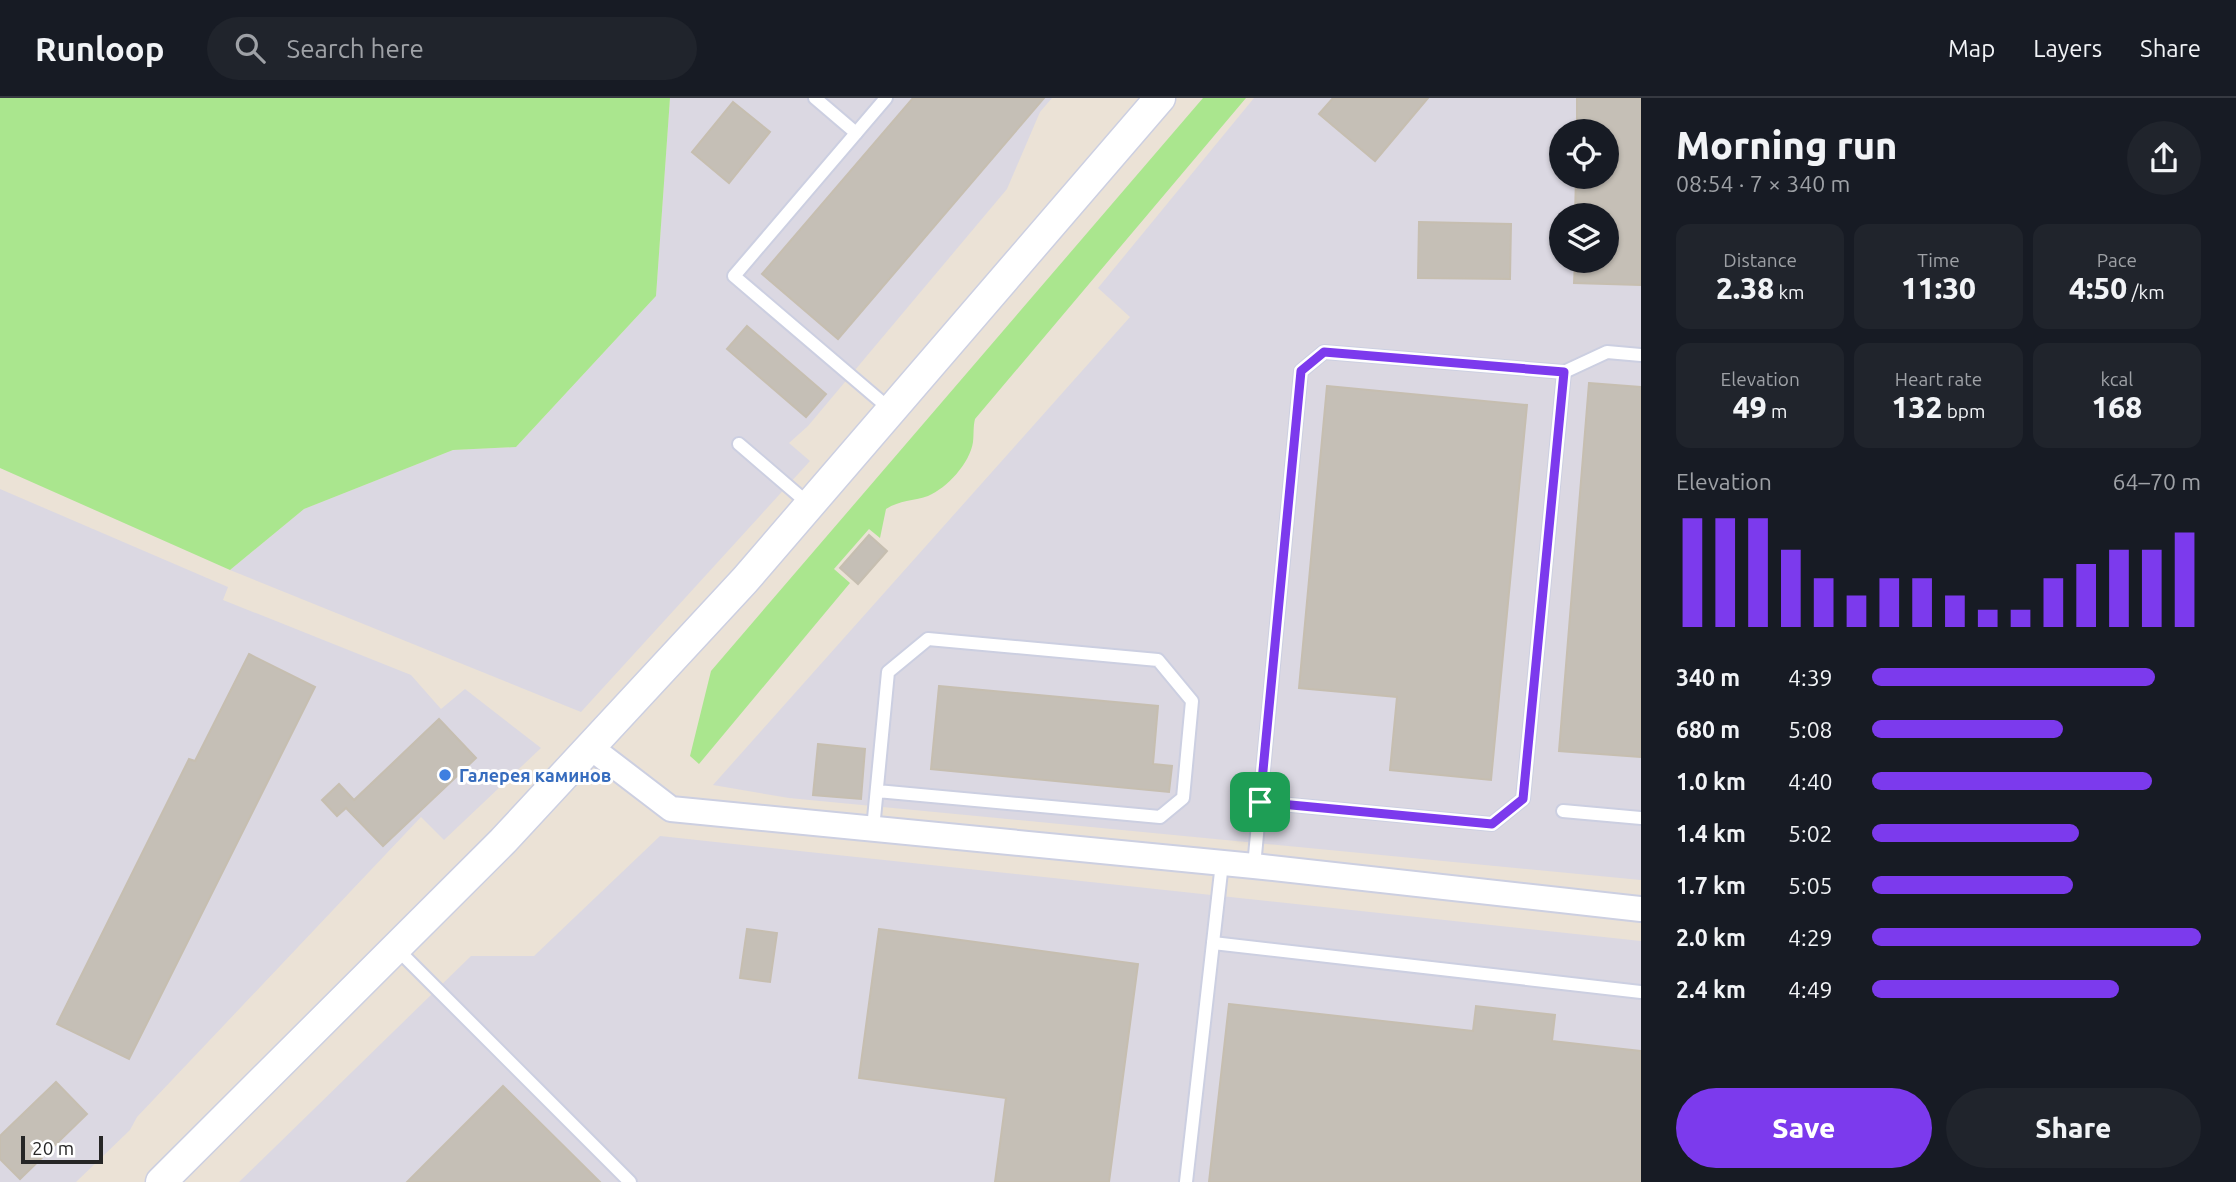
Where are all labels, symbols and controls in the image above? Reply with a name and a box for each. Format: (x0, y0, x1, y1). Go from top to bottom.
search box (207, 17, 697, 80)
icon: search (231, 29, 269, 67)
text: Runloop (35, 30, 165, 67)
text: Search here (287, 34, 424, 63)
text: Map (1948, 35, 1995, 62)
text: Layers (2033, 35, 2102, 62)
text: Share (2140, 35, 2201, 62)
map controls (1549, 119, 1619, 273)
button: locate (1549, 119, 1619, 189)
button: share (2127, 121, 2201, 195)
text: Morning run (1676, 124, 1897, 166)
text: 08:54 · 7 × 340 m (1676, 171, 1850, 196)
button: layers (1549, 203, 1619, 273)
text: Distance (1723, 249, 1797, 271)
text: Time (1917, 249, 1960, 271)
text: Pace (2097, 249, 2137, 271)
text: 2.38 (1716, 271, 1774, 305)
text: 11:30 (1901, 271, 1976, 305)
text: 4:50 (2069, 271, 2127, 305)
text: km (1774, 281, 1804, 303)
text: /km (2127, 281, 2165, 303)
text: Elevation (1721, 368, 1800, 390)
text: Heart rate (1895, 368, 1982, 390)
text: kcal (2100, 368, 2133, 390)
text: 49 (1733, 390, 1767, 424)
text: 132 (1892, 390, 1942, 424)
text: 168 (2091, 390, 2142, 424)
text: m (1767, 400, 1787, 422)
text: bpm (1942, 400, 1985, 422)
text: Elevation (1676, 469, 1772, 494)
text: 64–70 m (2113, 469, 2201, 494)
text: 340 m (1676, 665, 1740, 690)
text: 4:39 (1788, 665, 1833, 690)
text: 680 m (1676, 717, 1740, 742)
text: 5:08 (1788, 717, 1833, 742)
place label: Галерея каминов (459, 765, 611, 785)
marker: Галерея каминов (437, 767, 453, 783)
text: 1.0 km (1676, 769, 1746, 794)
text: 4:40 (1788, 769, 1833, 794)
pin (1230, 772, 1290, 832)
icon: arrive (1241, 783, 1279, 821)
text: 1.4 km (1676, 821, 1746, 846)
text: 5:02 (1788, 821, 1833, 846)
text: 1.7 km (1676, 873, 1746, 898)
text: 5:05 (1788, 873, 1833, 898)
text: 2.0 km (1676, 925, 1746, 950)
text: 4:29 (1788, 925, 1833, 950)
text: 2.4 km (1676, 977, 1746, 1002)
text: 4:49 (1788, 977, 1833, 1002)
button: Save (1676, 1088, 1932, 1168)
button: Share (1946, 1088, 2201, 1168)
scale bar (21, 1133, 103, 1165)
text: 20 m (32, 1137, 74, 1159)

